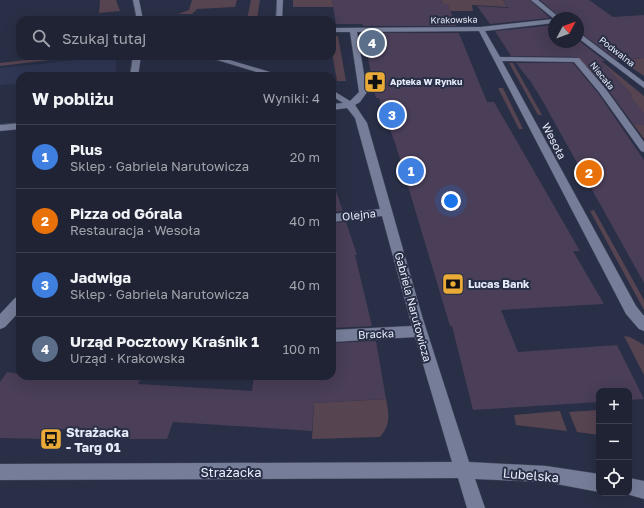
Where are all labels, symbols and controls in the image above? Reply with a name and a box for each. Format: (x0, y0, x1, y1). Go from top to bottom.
north arrow (548, 12, 584, 48)
street label: Krakowska (430, 14, 478, 25)
search box (16, 16, 336, 60)
icon: search (30, 27, 52, 49)
pin: 4 (359, 28, 385, 58)
text: Szukaj tutaj (62, 29, 146, 47)
street label: Podwalna (597, 34, 637, 69)
street label: Niecała (588, 60, 617, 92)
pharmacy icon: Apteka W Rynku (362, 69, 388, 95)
place label: Apteka W Rynku (390, 76, 462, 87)
text: W pobliżu (32, 88, 114, 109)
text: Wyniki: 4 (263, 90, 320, 106)
pin: 3 (379, 100, 405, 130)
street label: Wesoła (540, 120, 569, 161)
text: Plus (70, 140, 102, 158)
text: 1 (42, 149, 48, 165)
text: 20 m (290, 149, 320, 165)
pin: 1 (398, 156, 424, 186)
text: Sklep · Gabriela Narutowicza (70, 158, 249, 174)
pin: 2 (576, 158, 602, 188)
your location (441, 191, 461, 211)
text: Pizza od Górala (70, 204, 182, 222)
street label: Olejna (341, 206, 376, 223)
text: 2 (41, 213, 49, 229)
text: 40 m (289, 213, 320, 229)
text: Restauracja · Wesoła (70, 222, 200, 238)
street label: Gabriela Narutowicza (393, 251, 434, 363)
text: Jadwiga (70, 268, 131, 286)
bank icon: Lucas Bank (440, 271, 466, 297)
text: 3 (41, 277, 49, 293)
text: 40 m (289, 277, 320, 293)
place label: Lucas Bank (468, 277, 530, 290)
text: Sklep · Gabriela Narutowicza (70, 286, 249, 302)
street label: Bracka (358, 326, 394, 341)
text: Urząd Pocztowy Kraśnik 1 (70, 332, 259, 350)
text: 4 (41, 341, 49, 357)
text: 100 m (283, 341, 320, 357)
text: Urząd · Krakowska (70, 350, 185, 366)
map controls (596, 388, 632, 496)
button: + (596, 388, 632, 424)
place label: Strażacka - Targ 01 (66, 424, 129, 455)
button: − (596, 424, 632, 460)
bus stop icon: Strażacka - Targ 01 (38, 426, 64, 452)
button: locate (596, 460, 632, 496)
street label: Strażacka (200, 464, 262, 480)
street label: Lubelska (502, 465, 560, 485)

